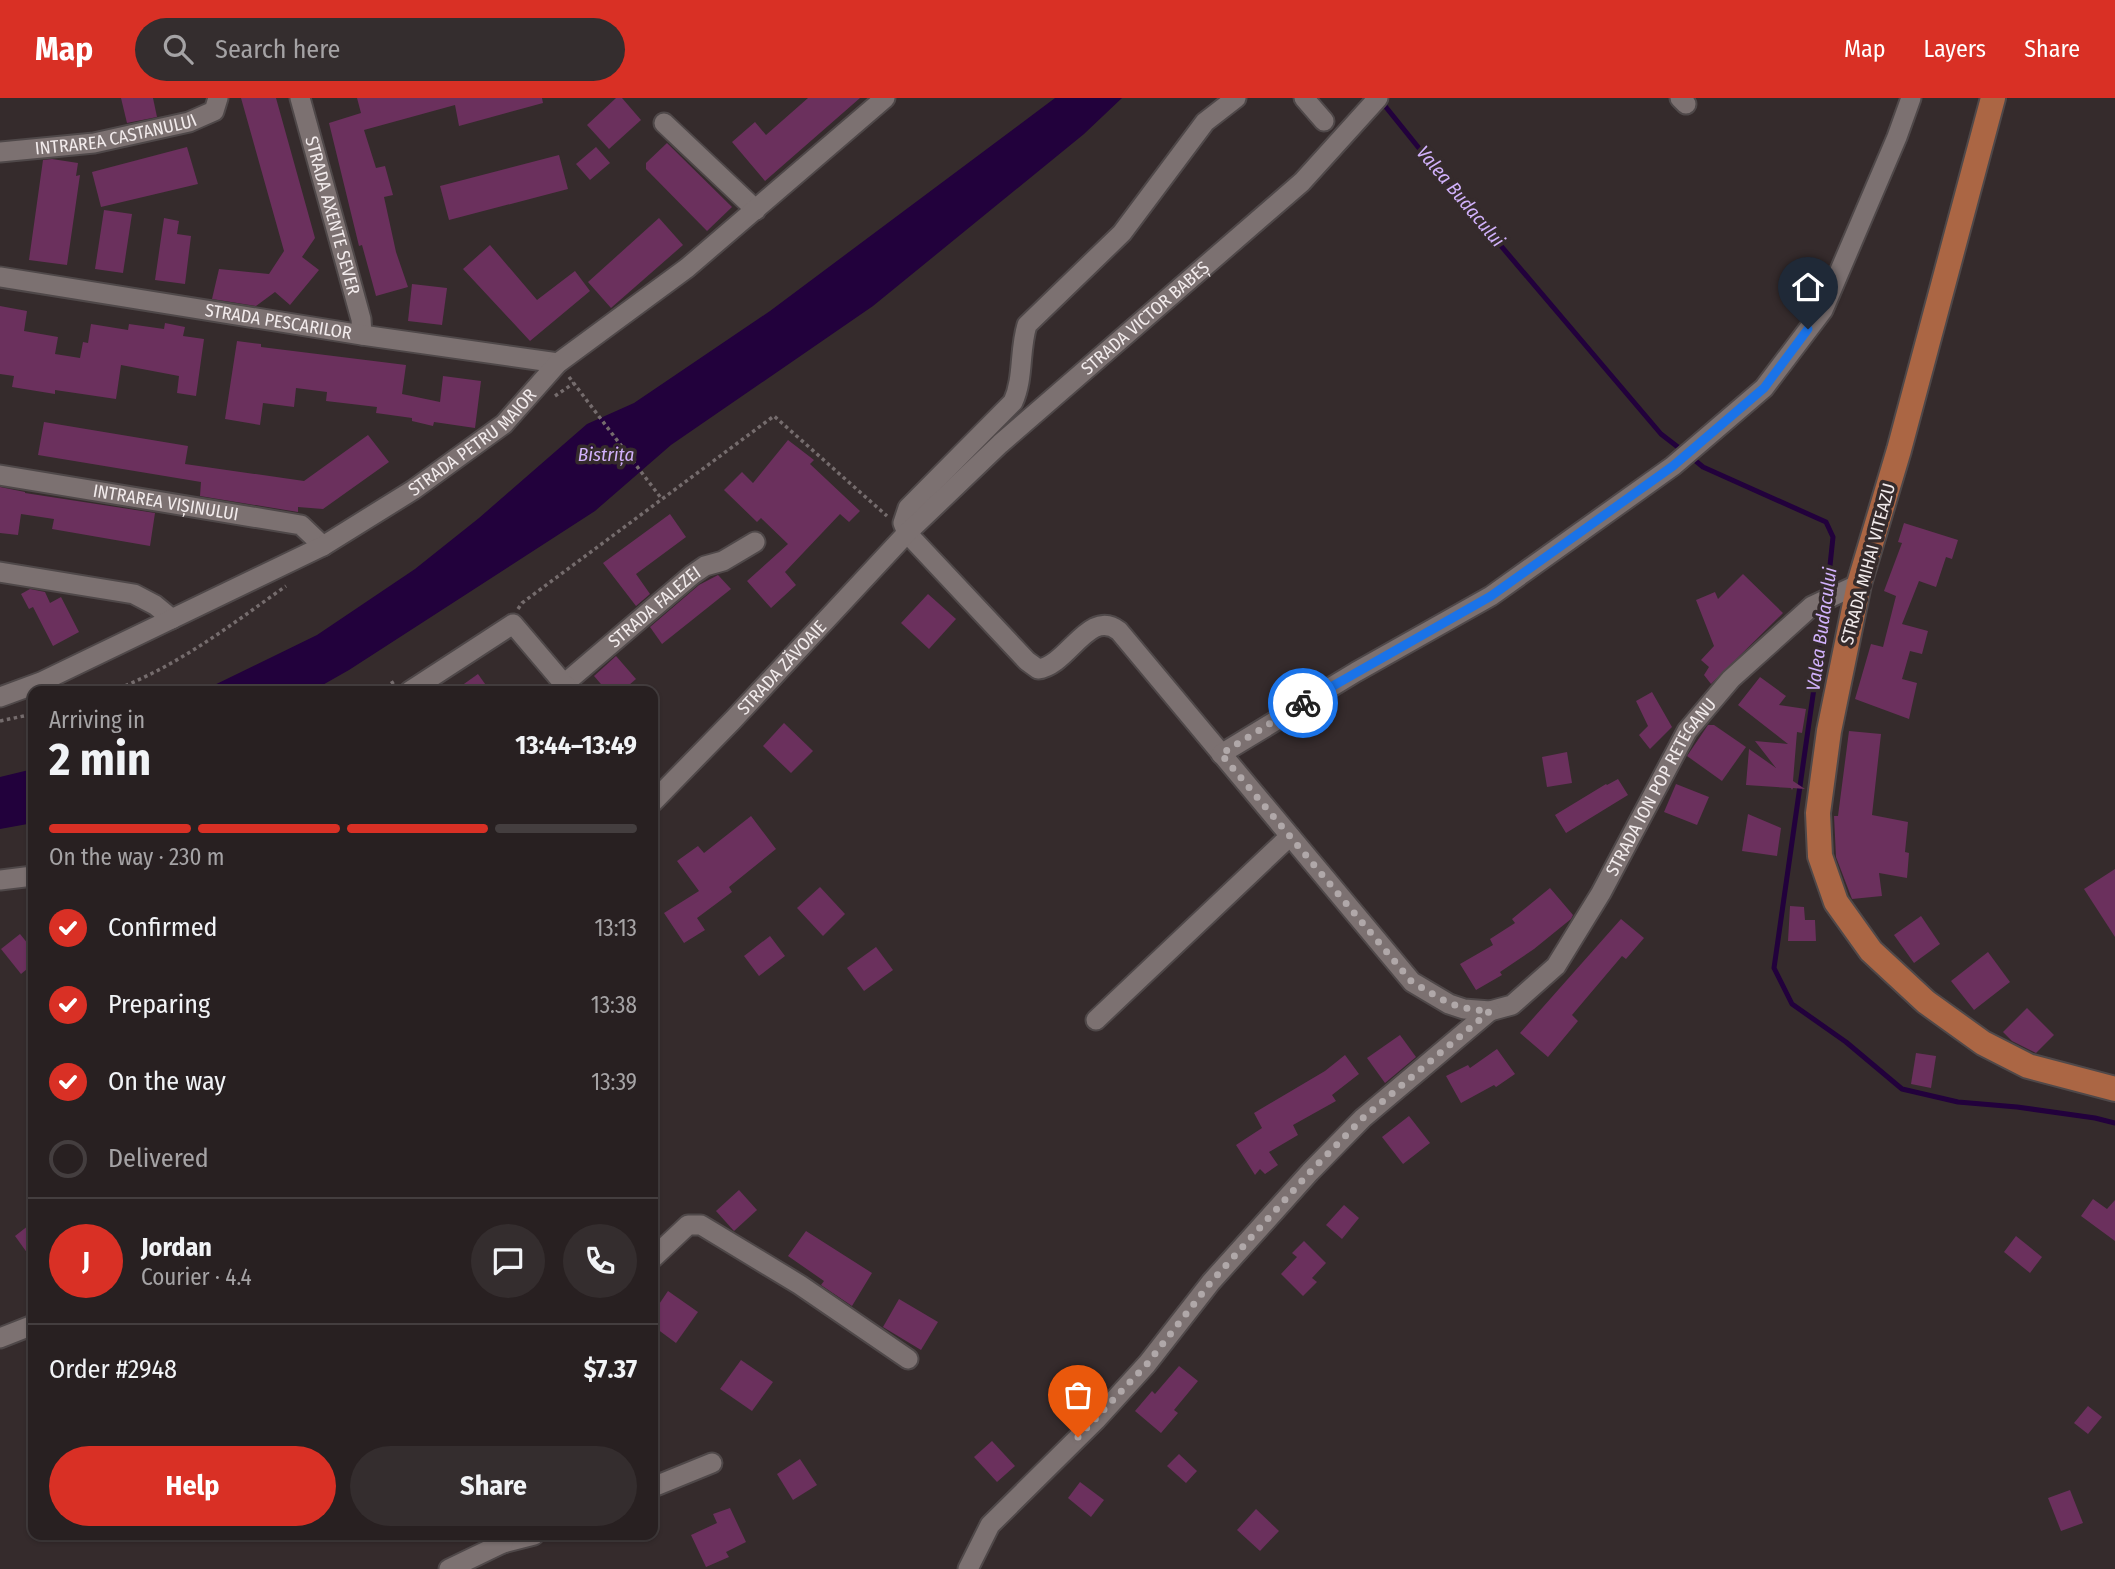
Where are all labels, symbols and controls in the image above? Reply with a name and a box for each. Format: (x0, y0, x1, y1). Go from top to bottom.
search box (135, 18, 625, 81)
text: Map (35, 29, 93, 69)
icon: search (159, 30, 197, 68)
text: Search here (215, 34, 340, 65)
text: Map (1844, 35, 1886, 63)
text: Layers (1924, 35, 1986, 63)
text: Share (2024, 35, 2080, 63)
street label: INTRAREA CASTANULUI (34, 109, 200, 160)
street label: STRADA AXENTE SEVER (300, 134, 365, 298)
water label: Valea Budacului (1412, 141, 1510, 252)
street label: STRADA VICTOR BABEȘ (1077, 256, 1214, 380)
pin (1778, 257, 1838, 329)
icon: home (1789, 268, 1827, 306)
street label: STRADA PESCARILOR (204, 299, 354, 344)
street label: STRADA PETRU MAIOR (404, 384, 541, 501)
water label: Bistrița (578, 443, 634, 466)
street label: INTRAREA VIȘINULUI (91, 480, 240, 525)
street label: STRADA MIHAI VITEAZU (1836, 481, 1900, 647)
street label: STRADA FALEZEI (604, 561, 705, 652)
water label: Valea Budacului (1801, 566, 1842, 692)
street label: STRADA ZĂVOAIE (732, 616, 831, 719)
courier (1268, 668, 1338, 738)
icon: bike (1284, 684, 1322, 722)
street label: STRADA ION POP RETEGANU (1601, 694, 1721, 880)
text: Arriving in (49, 706, 145, 734)
text: 13:44–13:49 (515, 730, 637, 761)
text: 2 min (49, 732, 151, 787)
text: On the way · 230 m (49, 843, 225, 871)
icon: check (49, 909, 87, 947)
text: Confirmed (108, 912, 218, 943)
text: 13:13 (594, 914, 637, 942)
icon: check (49, 986, 87, 1024)
text: Preparing (108, 989, 210, 1020)
text: 13:38 (591, 991, 637, 1019)
icon: check (49, 1063, 87, 1101)
text: On the way (108, 1066, 226, 1097)
text: 13:39 (591, 1068, 637, 1096)
text: Delivered (108, 1143, 209, 1174)
button: chat (471, 1224, 545, 1298)
button: phone (563, 1224, 637, 1298)
text: Jordan (141, 1232, 212, 1263)
text: J (82, 1246, 90, 1277)
text: Courier · 4.4 (141, 1263, 252, 1291)
text: Order #2948 (49, 1354, 177, 1385)
text: $7.37 (584, 1354, 637, 1385)
pin (1048, 1365, 1108, 1437)
icon: bag (1059, 1376, 1097, 1414)
button: Help (49, 1446, 336, 1526)
button: Share (350, 1446, 637, 1526)

